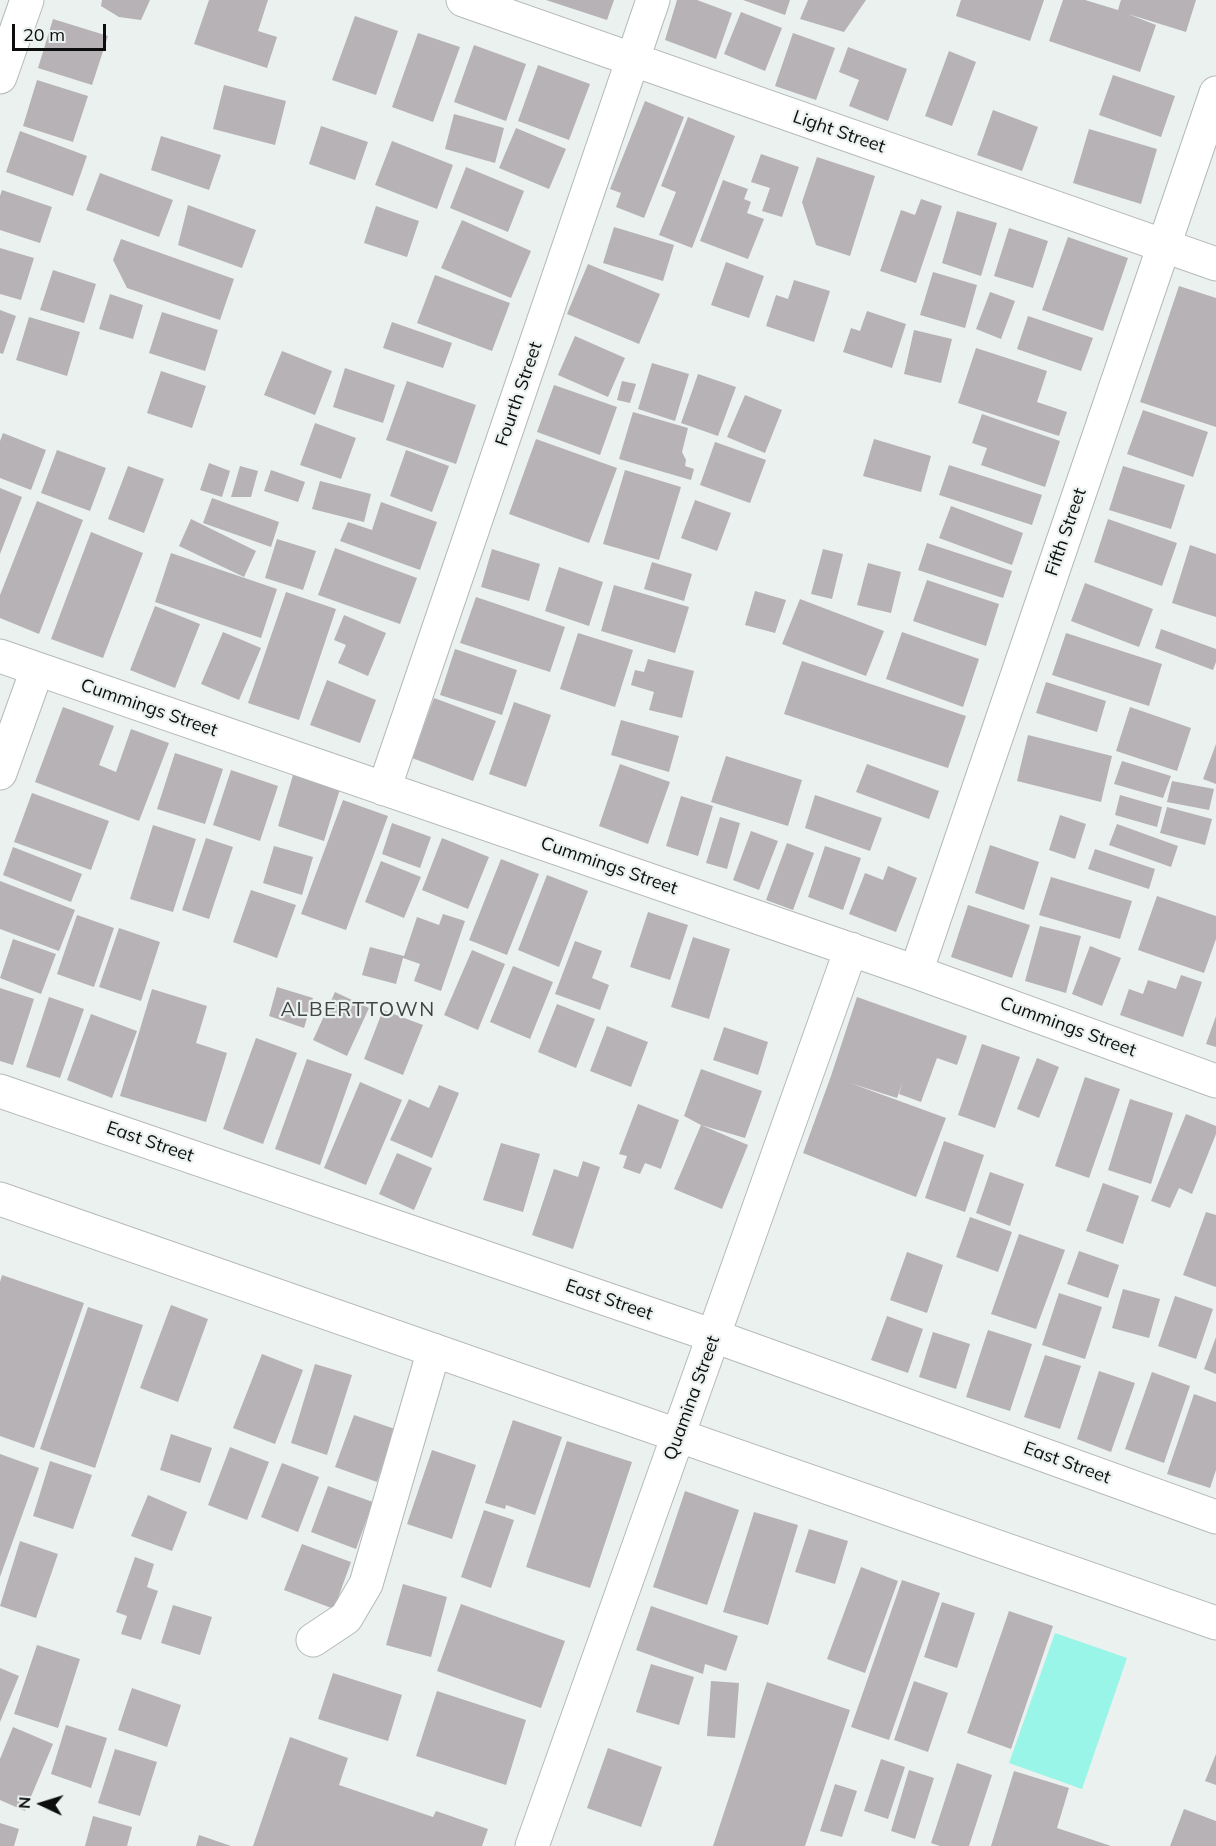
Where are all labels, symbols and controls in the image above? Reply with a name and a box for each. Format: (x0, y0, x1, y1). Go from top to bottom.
scale bar (15, 12, 110, 50)
text: 20 m (23, 23, 65, 46)
street label: Light Street (790, 106, 888, 158)
street label: Fourth Street (491, 339, 547, 449)
street label: Fifth Street (1041, 485, 1091, 579)
street label: Cummings Street (78, 674, 220, 742)
street label: Cummings Street (538, 832, 680, 900)
street label: Cummings Street (997, 992, 1139, 1062)
district label: ALBERTTOWN (280, 998, 436, 1022)
street label: East Street (104, 1117, 196, 1167)
street label: East Street (563, 1275, 655, 1325)
street label: Quamina Street (659, 1333, 725, 1463)
street label: East Street (1021, 1437, 1113, 1489)
north arrow (12, 1774, 72, 1834)
text: N (14, 1796, 34, 1809)

